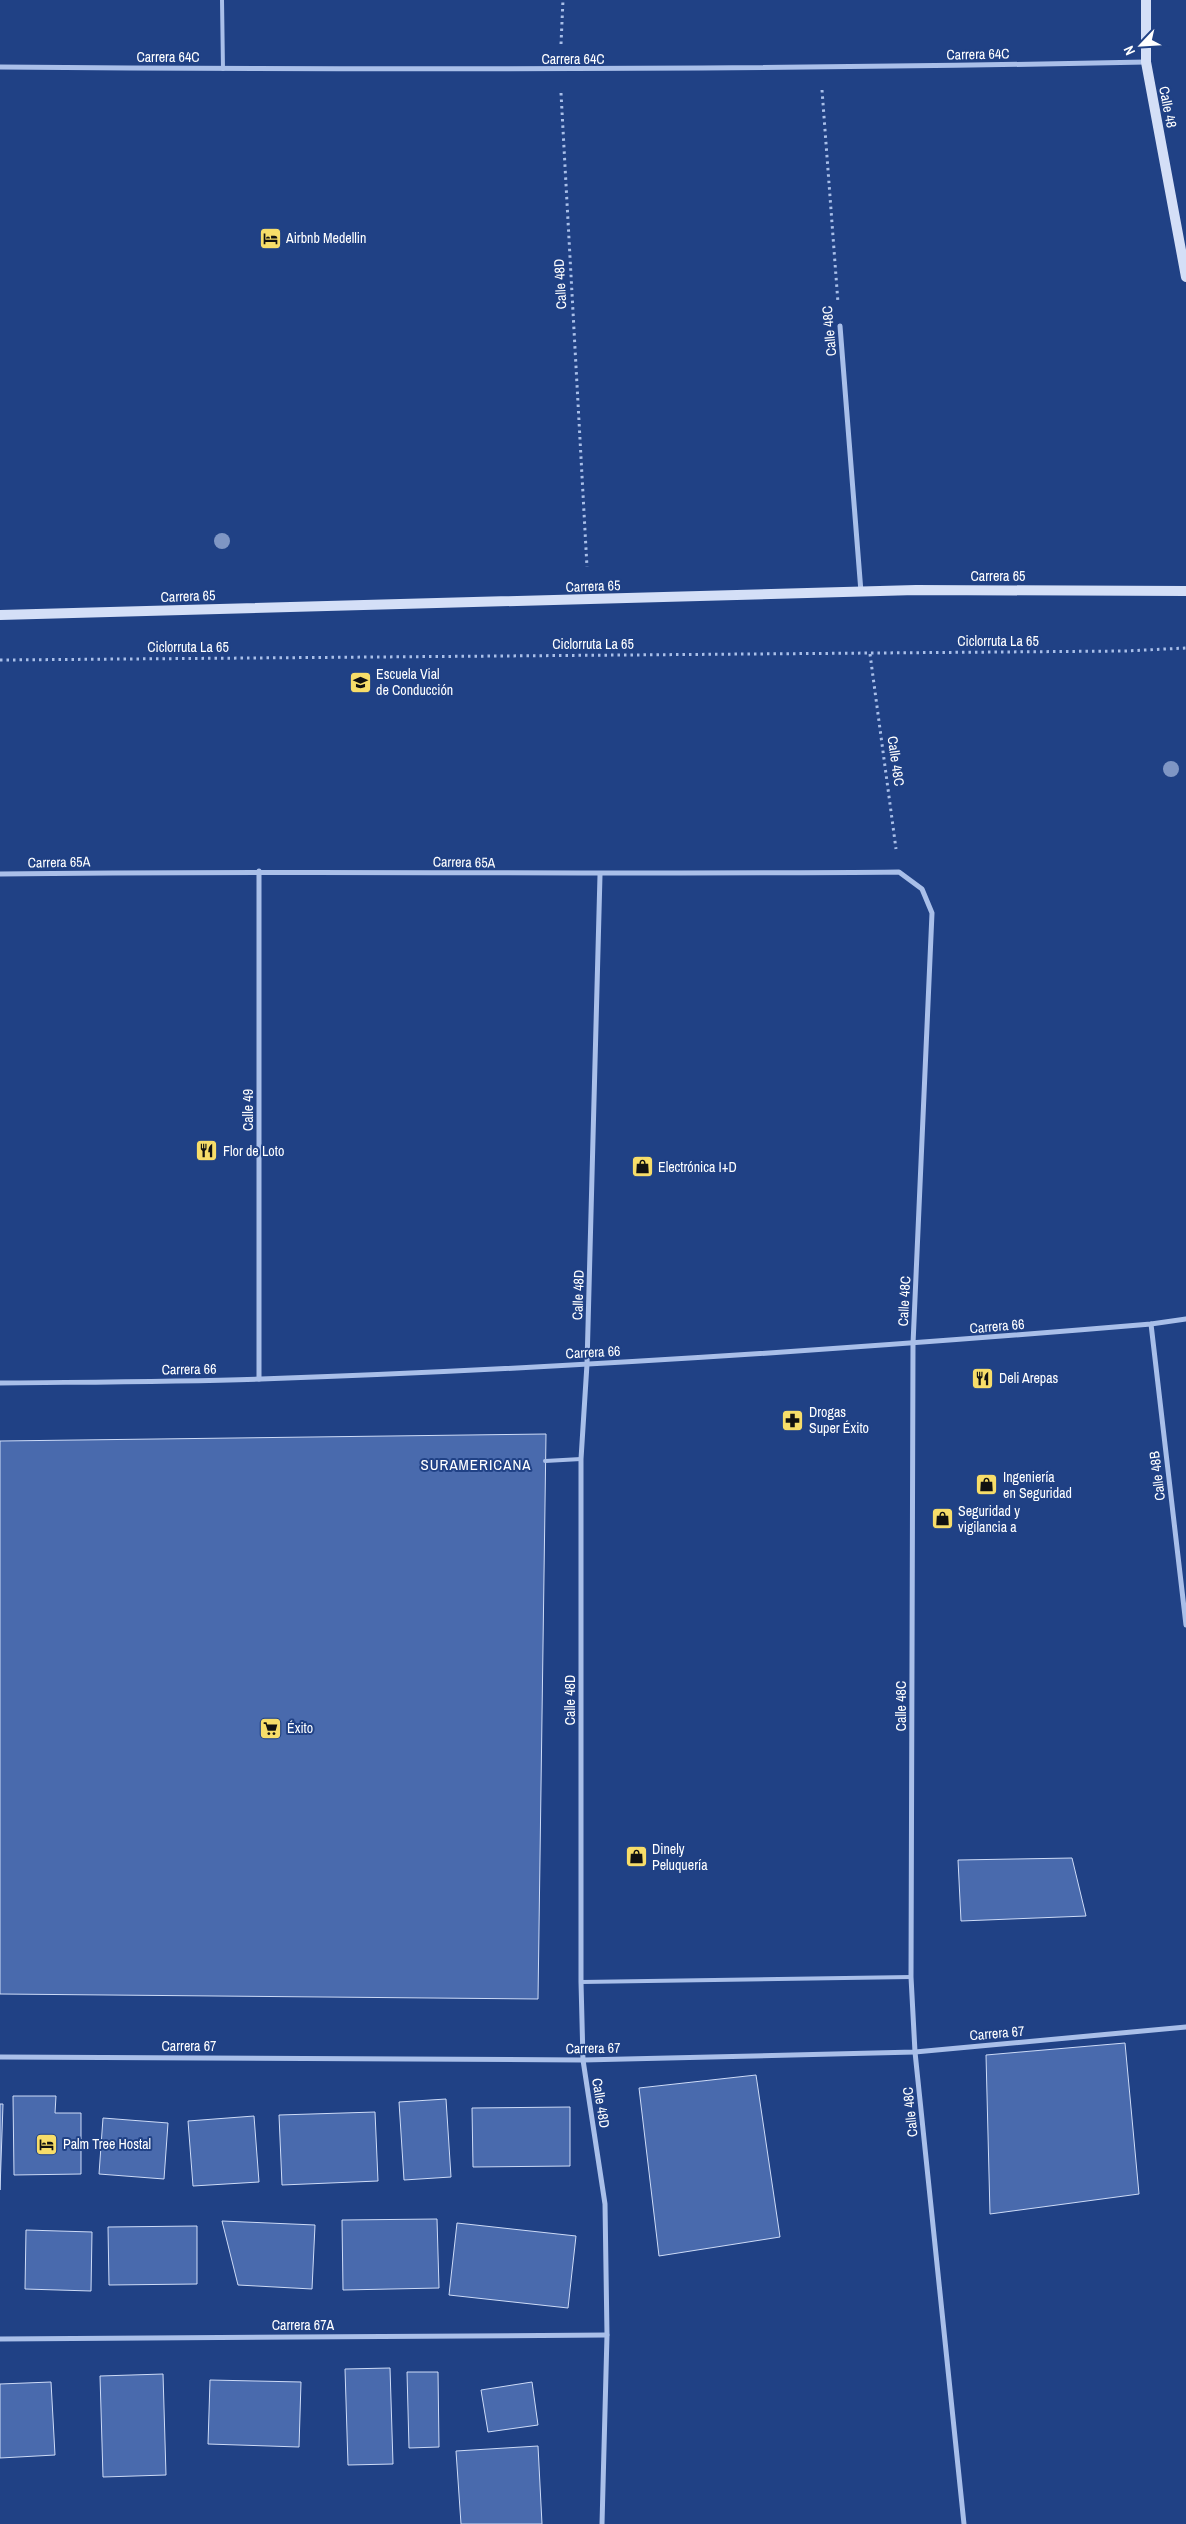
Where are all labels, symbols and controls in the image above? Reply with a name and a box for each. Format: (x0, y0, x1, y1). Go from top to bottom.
north arrow (1116, 20, 1166, 70)
text: N (1119, 43, 1139, 58)
street label: Carrera 64C (946, 44, 1010, 64)
street label: Carrera 64C (136, 48, 200, 66)
street label: Carrera 64C (541, 50, 605, 68)
street label: Calle 48 (1155, 85, 1181, 129)
hotel icon: Airbnb Medellin (258, 226, 282, 250)
place label: Airbnb Medellin (285, 229, 366, 247)
street label: Calle 48D (550, 258, 570, 310)
street label: Calle 48C (818, 305, 840, 357)
street label: Carrera 65 (971, 567, 1025, 585)
street label: Carrera 65 (565, 576, 621, 596)
street label: Carrera 65 (160, 586, 216, 606)
street label: Ciclorruta La 65 (957, 632, 1039, 650)
street label: Ciclorruta La 65 (552, 635, 634, 653)
street label: Ciclorruta La 65 (147, 638, 229, 656)
place label: Escuela Vial de Conducción (376, 665, 453, 699)
school or university icon: Escuela Vial de Conducción (348, 670, 372, 694)
street label: Calle 48C (884, 735, 908, 787)
street label: Carrera 65A (28, 852, 91, 872)
street label: Carrera 65A (433, 852, 496, 872)
street label: Calle 49 (239, 1089, 257, 1131)
restaurant icon: Flor de Loto (195, 1139, 219, 1163)
place label: Flor de Loto (223, 1142, 284, 1160)
shop icon: Electrónica I+D (630, 1155, 654, 1179)
place label: Electrónica I+D (658, 1158, 737, 1176)
street label: Calle 48D (568, 1269, 588, 1321)
street label: Calle 48C (894, 1275, 914, 1327)
street label: Carrera 66 (969, 1315, 1025, 1337)
street label: Carrera 66 (565, 1342, 621, 1362)
street label: Carrera 66 (161, 1360, 217, 1378)
restaurant icon: Deli Arepas (971, 1366, 995, 1390)
place label: Deli Arepas (999, 1369, 1059, 1387)
place label: Drogas Super Éxito (809, 1403, 869, 1437)
pharmacy icon: Drogas Super Éxito (781, 1408, 805, 1432)
street label: Calle 48B (1145, 1450, 1169, 1502)
district label: SURAMERICANA (420, 1454, 532, 1475)
place label: Ingeniería en Seguridad (1003, 1468, 1072, 1502)
shop icon: Ingeniería en Seguridad (975, 1473, 999, 1497)
place label: Seguridad y vigilancia a (958, 1502, 1020, 1536)
shop icon: Seguridad y vigilancia a (930, 1507, 954, 1531)
street label: Calle 48D (561, 1675, 579, 1725)
street label: Calle 48C (892, 1681, 910, 1731)
supermarket icon: Éxito (259, 1716, 283, 1740)
place label: Éxito (287, 1719, 313, 1737)
place label: Dinely Peluquería (652, 1840, 708, 1874)
shop icon: Dinely Peluquería (624, 1845, 648, 1869)
street label: Carrera 67 (969, 2022, 1025, 2044)
street label: Carrera 67 (162, 2037, 216, 2055)
street label: Carrera 67 (565, 2039, 621, 2057)
street label: Calle 48D (588, 2077, 614, 2129)
street label: Calle 48C (898, 2086, 922, 2138)
hotel icon: Palm Tree Hostal (35, 2132, 59, 2156)
place label: Palm Tree Hostal (63, 2135, 151, 2153)
street label: Carrera 67A (272, 2316, 335, 2334)

